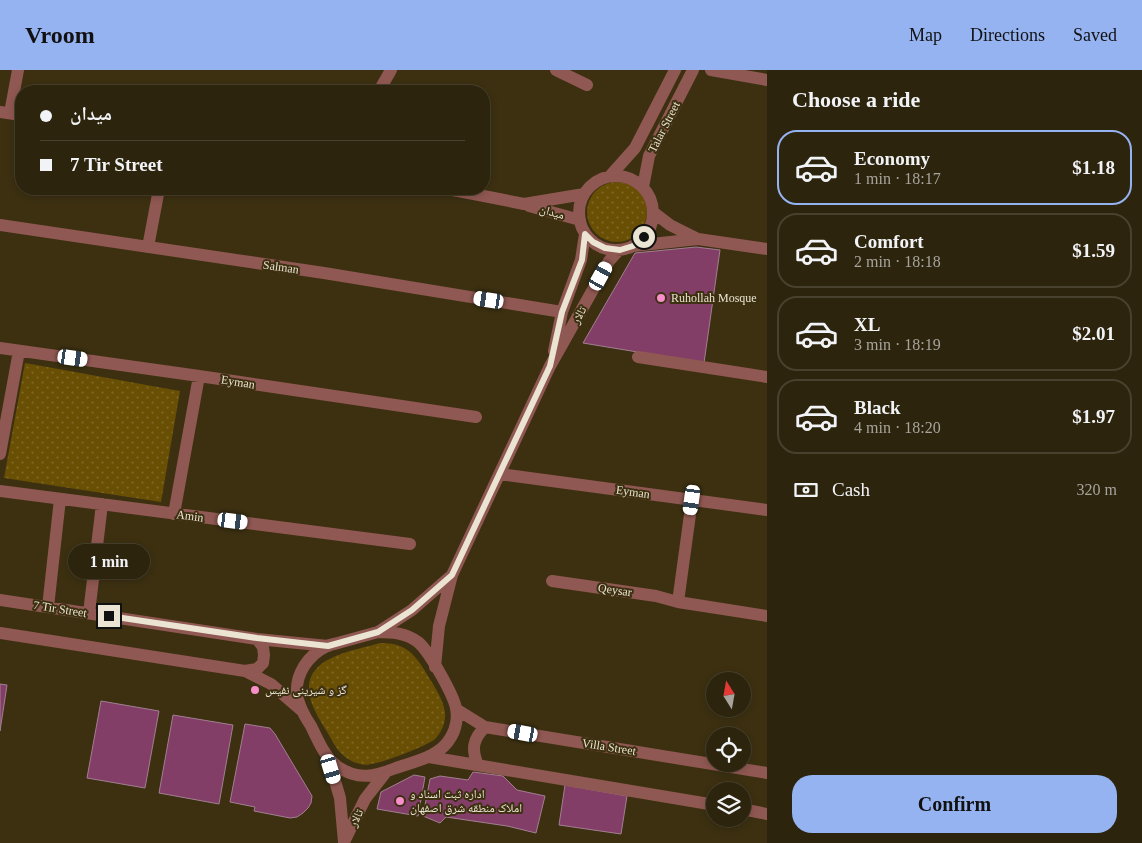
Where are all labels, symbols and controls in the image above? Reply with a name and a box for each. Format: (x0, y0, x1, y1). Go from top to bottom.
text: Vroom (25, 22, 95, 48)
text: Map (909, 25, 942, 45)
text: Directions (970, 25, 1045, 45)
text: Saved (1073, 25, 1117, 45)
text: Choose a ride (792, 87, 920, 112)
street label: Talar Street (645, 99, 683, 155)
text: میدان (70, 103, 112, 124)
icon: car (794, 145, 839, 190)
text: Economy (854, 148, 930, 169)
text: 7 Tir Street (70, 154, 163, 175)
text: $1.18 (1072, 157, 1115, 178)
text: 1 min · 18:17 (854, 170, 941, 187)
street label: میدان (538, 202, 566, 222)
route start (633, 226, 655, 248)
icon: car (794, 228, 839, 273)
text: Comfort (854, 231, 924, 252)
text: $1.59 (1072, 240, 1115, 261)
text: 2 min · 18:18 (854, 253, 941, 270)
street label: Salman (262, 258, 300, 276)
car (587, 259, 614, 293)
car (473, 290, 504, 310)
place label: Ruhollah Mosque (671, 291, 757, 305)
marker: Ruhollah Mosque (655, 292, 667, 304)
street label: تالار (568, 303, 590, 327)
icon: car (794, 311, 839, 356)
text: XL (854, 314, 880, 335)
text: $2.01 (1072, 323, 1115, 344)
text: 3 min · 18:19 (854, 336, 941, 353)
car (57, 348, 88, 368)
street label: Eyman (220, 372, 256, 392)
icon: car (794, 394, 839, 439)
text: Black (854, 397, 900, 418)
text: $1.97 (1072, 406, 1115, 427)
text: 4 min · 18:20 (854, 419, 941, 436)
icon: cash (792, 476, 820, 504)
text: Cash (832, 479, 870, 500)
text: 320 m (1077, 481, 1117, 498)
street label: Eyman (615, 483, 651, 501)
car (682, 484, 701, 516)
street label: Amin (176, 507, 204, 525)
car (217, 512, 248, 530)
callout: 1 min (68, 544, 150, 578)
text: 1 min (90, 553, 128, 570)
street label: Qeysar (597, 581, 633, 599)
street label: 7 Tir Street (32, 598, 88, 620)
route end (98, 605, 120, 627)
north arrow (706, 672, 751, 718)
map controls (706, 672, 751, 827)
place label: گز و شیرینی نفیس (265, 683, 347, 697)
marker: گز و شیرینی نفیس (249, 684, 261, 696)
car (506, 723, 539, 743)
button: locate (706, 727, 751, 772)
street label: Villa Street (581, 736, 638, 758)
car (319, 752, 342, 786)
button: Confirm (792, 775, 1117, 833)
button: layers (706, 782, 751, 827)
place label: اداره ثبت اسناد و املاک منطقه شرق اصفهان (410, 787, 522, 815)
marker: اداره ثبت اسناد و املاک منطقه شرق اصفهان (394, 795, 406, 807)
street label: تالار (345, 806, 366, 830)

